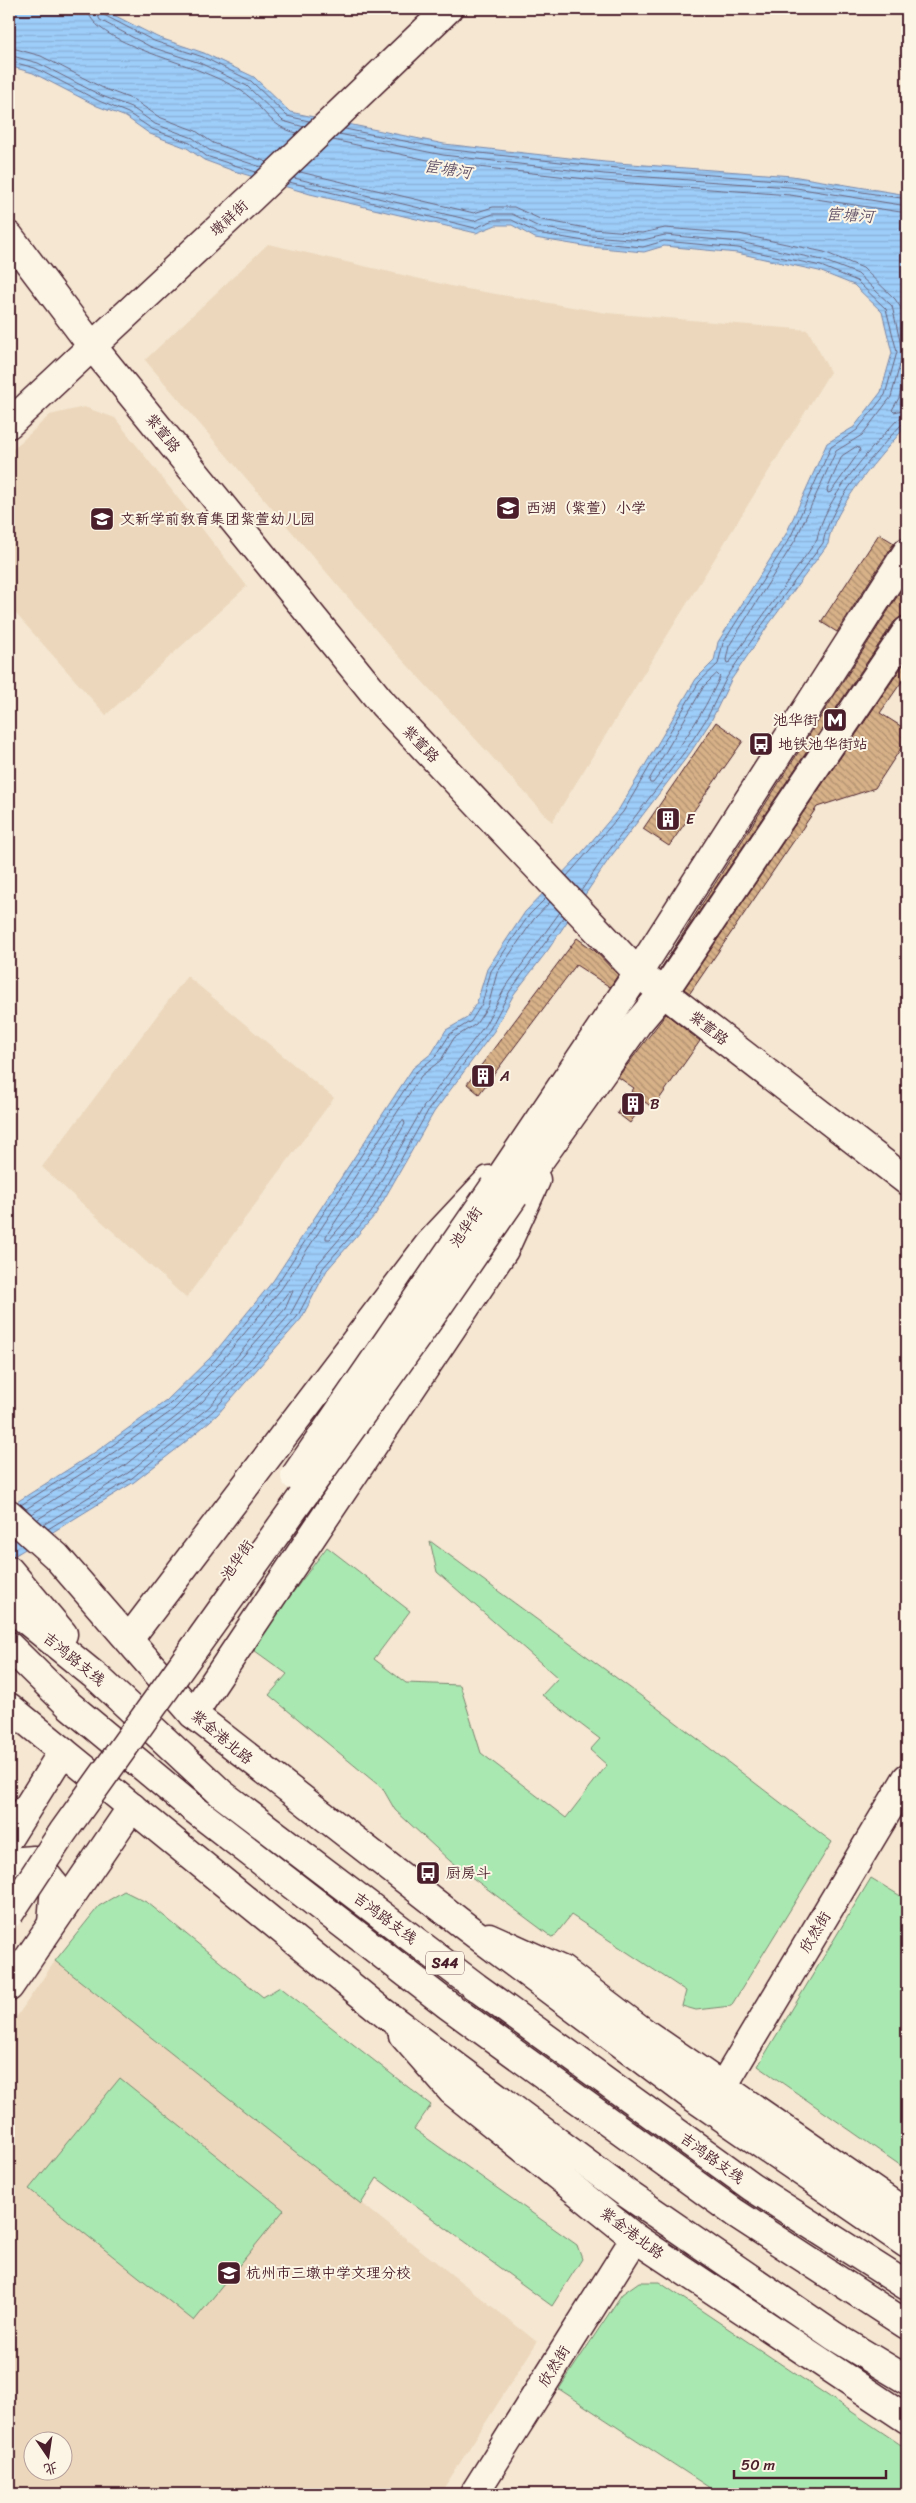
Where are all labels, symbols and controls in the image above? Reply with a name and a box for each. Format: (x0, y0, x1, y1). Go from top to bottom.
water label: 宦塘河 (422, 151, 477, 188)
street label: 墩祥街 (204, 193, 254, 243)
water label: 宦塘河 (825, 199, 878, 231)
street label: 紫萱路 (139, 407, 187, 459)
school or university icon: 西湖（紫萱）小学 (495, 495, 521, 521)
place label: 西湖（紫萱）小学 (526, 495, 646, 521)
school or university icon: 文新学前教育集团紫萱幼儿园 (89, 506, 115, 532)
place label: 文新学前教育集团紫萱幼儿园 (120, 506, 315, 532)
place label: 池华街 (773, 707, 818, 733)
metro station icon: 池华街 (822, 707, 848, 733)
street label: 紫萱路 (396, 719, 446, 769)
bus stop icon: 地铁池华街站 (748, 731, 774, 757)
place label: 地铁池华街站 (778, 731, 868, 757)
building icon: E (655, 806, 681, 832)
place label: E (686, 806, 696, 832)
street label: 紫萱路 (683, 1004, 735, 1052)
building icon: A (470, 1063, 496, 1089)
place label: A (499, 1063, 510, 1089)
building icon: B (620, 1091, 646, 1117)
place label: B (650, 1091, 660, 1117)
street label: 池华街 (443, 1201, 489, 1253)
street label: 池华街 (213, 1534, 261, 1586)
street label: 吉鸿路支线 (37, 1625, 111, 1693)
street label: 紫金港北路 (185, 1703, 259, 1771)
bus stop icon: 厨房斗 (415, 1860, 441, 1886)
place label: 厨房斗 (446, 1860, 491, 1886)
street label: 吉鸿路支线 (347, 1885, 423, 1951)
street label: 欣然街 (792, 1906, 838, 1958)
road number: S44 (426, 1952, 464, 1975)
street label: 吉鸿路支线 (674, 2125, 750, 2191)
street label: 紫金港北路 (594, 2200, 670, 2266)
school or university icon: 杭州市三墩中学文理分校 (216, 2260, 242, 2286)
place label: 杭州市三墩中学文理分校 (246, 2260, 411, 2286)
street label: 欣然街 (531, 2340, 577, 2392)
north arrow (22, 2430, 72, 2480)
scale bar (734, 2448, 886, 2480)
text: 50 m (741, 2452, 776, 2478)
text: 北 (41, 2454, 60, 2482)

